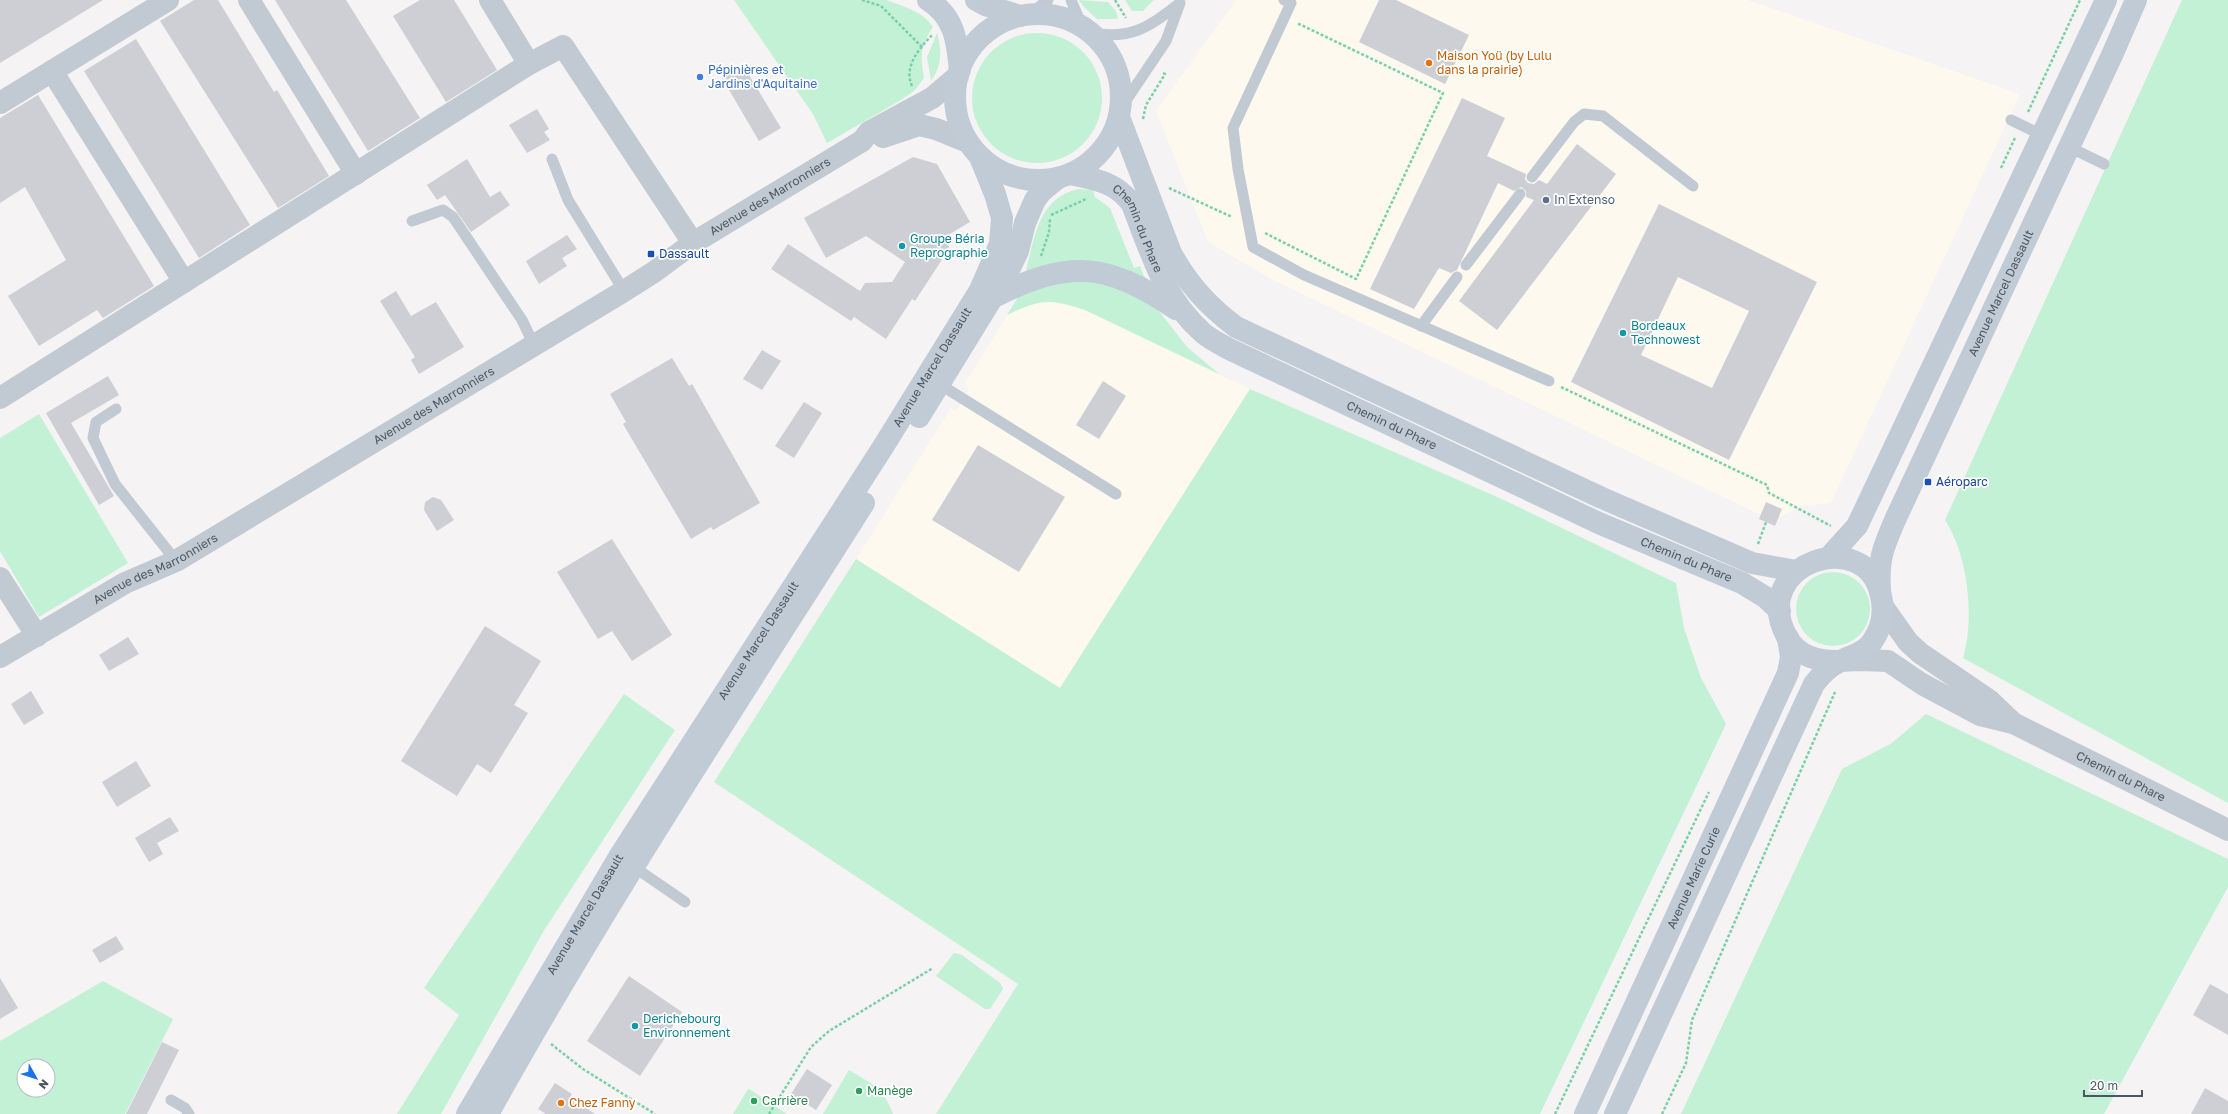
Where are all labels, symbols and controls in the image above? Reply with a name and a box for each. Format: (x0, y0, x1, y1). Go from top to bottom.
place label: Maison Yoü (by Lulu dans la prairie) (1437, 48, 1552, 77)
marker: Maison Yoü (by Lulu dans la prairie) (1424, 58, 1434, 68)
place label: Pépinières et Jardins d'Aquitaine (708, 62, 817, 91)
marker: Pépinières et Jardins d'Aquitaine (695, 72, 705, 82)
street label: Avenue des Marronniers (707, 154, 833, 238)
street label: Chemin du Phare (1110, 181, 1166, 275)
place label: In Extenso (1554, 192, 1615, 207)
marker: In Extenso (1541, 195, 1551, 205)
street label: Avenue Marcel Dassault (1965, 227, 2037, 358)
place label: Groupe Béria Reprographie (910, 231, 988, 260)
marker: Groupe Béria Reprographie (897, 241, 907, 251)
place label: Dassault (659, 246, 710, 261)
marker: Dassault (646, 249, 656, 259)
street label: Avenue Marcel Dassault (889, 304, 975, 430)
place label: Bordeaux Technowest (1631, 318, 1701, 347)
marker: Bordeaux Technowest (1618, 328, 1628, 338)
street label: Avenue des Marronniers (370, 363, 497, 447)
street label: Chemin du Phare (1344, 397, 1439, 453)
place label: Aéroparc (1936, 474, 1988, 489)
marker: Aéroparc (1923, 477, 1933, 487)
street label: Avenue des Marronniers (90, 530, 220, 607)
street label: Chemin du Phare (1638, 533, 1735, 585)
street label: Avenue Marcel Dassault (714, 578, 802, 702)
street label: Chemin du Phare (2074, 748, 2168, 805)
street label: Avenue Marie Curie (1663, 824, 1723, 931)
street label: Avenue Marcel Dassault (543, 851, 626, 977)
place label: Derichebourg Environnement (643, 1011, 731, 1040)
marker: Derichebourg Environnement (630, 1021, 640, 1031)
north arrow (16, 1058, 56, 1098)
scale bar (2084, 1072, 2142, 1098)
text: N (36, 1077, 52, 1092)
text: 20 m (2090, 1078, 2118, 1093)
place label: Manège (867, 1083, 913, 1098)
marker: Manège (854, 1086, 864, 1096)
place label: Carrière (762, 1093, 808, 1108)
place label: Chez Fanny (569, 1095, 636, 1110)
marker: Carrière (749, 1096, 759, 1106)
marker: Chez Fanny (556, 1098, 566, 1108)

